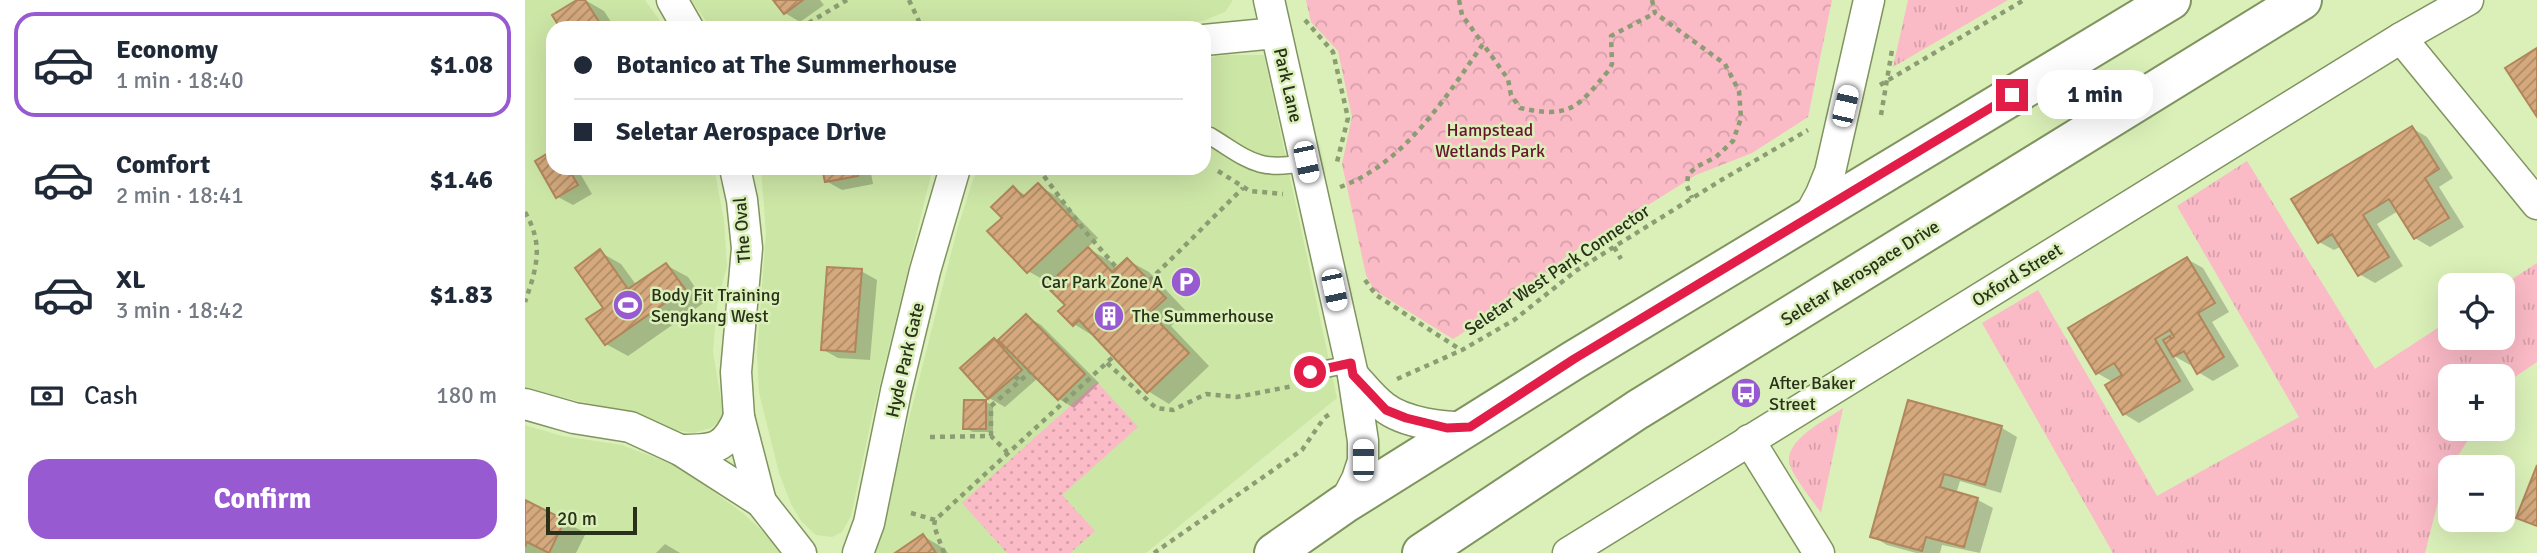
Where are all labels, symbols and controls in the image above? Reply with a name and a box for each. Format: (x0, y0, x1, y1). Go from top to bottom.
icon: car (32, 33, 95, 96)
text: Economy (116, 34, 218, 66)
street label: Park Lane (1269, 46, 1307, 124)
text: $1.08 (429, 49, 493, 81)
text: Botanico at The Summerhouse (616, 49, 957, 81)
text: 1 min · 18:40 (116, 66, 244, 95)
callout: 1 min (2037, 70, 2152, 119)
route end (1996, 79, 2028, 111)
text: 1 min (2067, 80, 2123, 109)
car (1831, 83, 1860, 129)
text: Seletar Aerospace Drive (616, 116, 886, 148)
park label: Hampstead Wetlands Park (1435, 119, 1545, 162)
car (1292, 139, 1321, 185)
icon: car (32, 148, 95, 211)
text: Comfort (116, 149, 210, 181)
text: $1.46 (429, 164, 493, 196)
text: 2 min · 18:41 (116, 181, 244, 210)
street label: The Oval (729, 196, 755, 264)
street label: Seletar West Park Connector (1460, 200, 1654, 340)
street label: Seletar Aerospace Drive (1777, 215, 1943, 331)
street label: Oxford Street (1968, 239, 2066, 311)
icon: car (32, 263, 95, 326)
text: XL (116, 264, 146, 296)
parking icon: Car Park Zone A (1169, 265, 1203, 299)
car (1320, 267, 1349, 313)
place label: Car Park Zone A (1041, 271, 1163, 293)
map controls (2438, 273, 2515, 532)
button: locate (2438, 273, 2515, 350)
text: $1.83 (429, 279, 493, 311)
place label: Body Fit Training Sengkang West (651, 284, 780, 327)
sports icon: Body Fit Training Sengkang West (611, 288, 645, 322)
text: 3 min · 18:42 (116, 296, 244, 325)
building icon: The Summerhouse (1092, 299, 1126, 333)
street label: Hyde Park Gate (881, 300, 929, 420)
place label: The Summerhouse (1132, 305, 1274, 327)
route start (1294, 356, 1326, 388)
button: + (2438, 364, 2515, 441)
place label: After Baker Street (1769, 372, 1856, 415)
bus stop icon: After Baker Street (1729, 376, 1763, 410)
icon: cash (28, 377, 66, 415)
text: Cash (84, 380, 138, 412)
text: 180 m (436, 381, 497, 410)
car (1353, 439, 1374, 481)
button: − (2438, 455, 2515, 532)
button: Confirm (28, 459, 497, 539)
scale bar (546, 504, 637, 536)
text: 20 m (557, 507, 597, 531)

